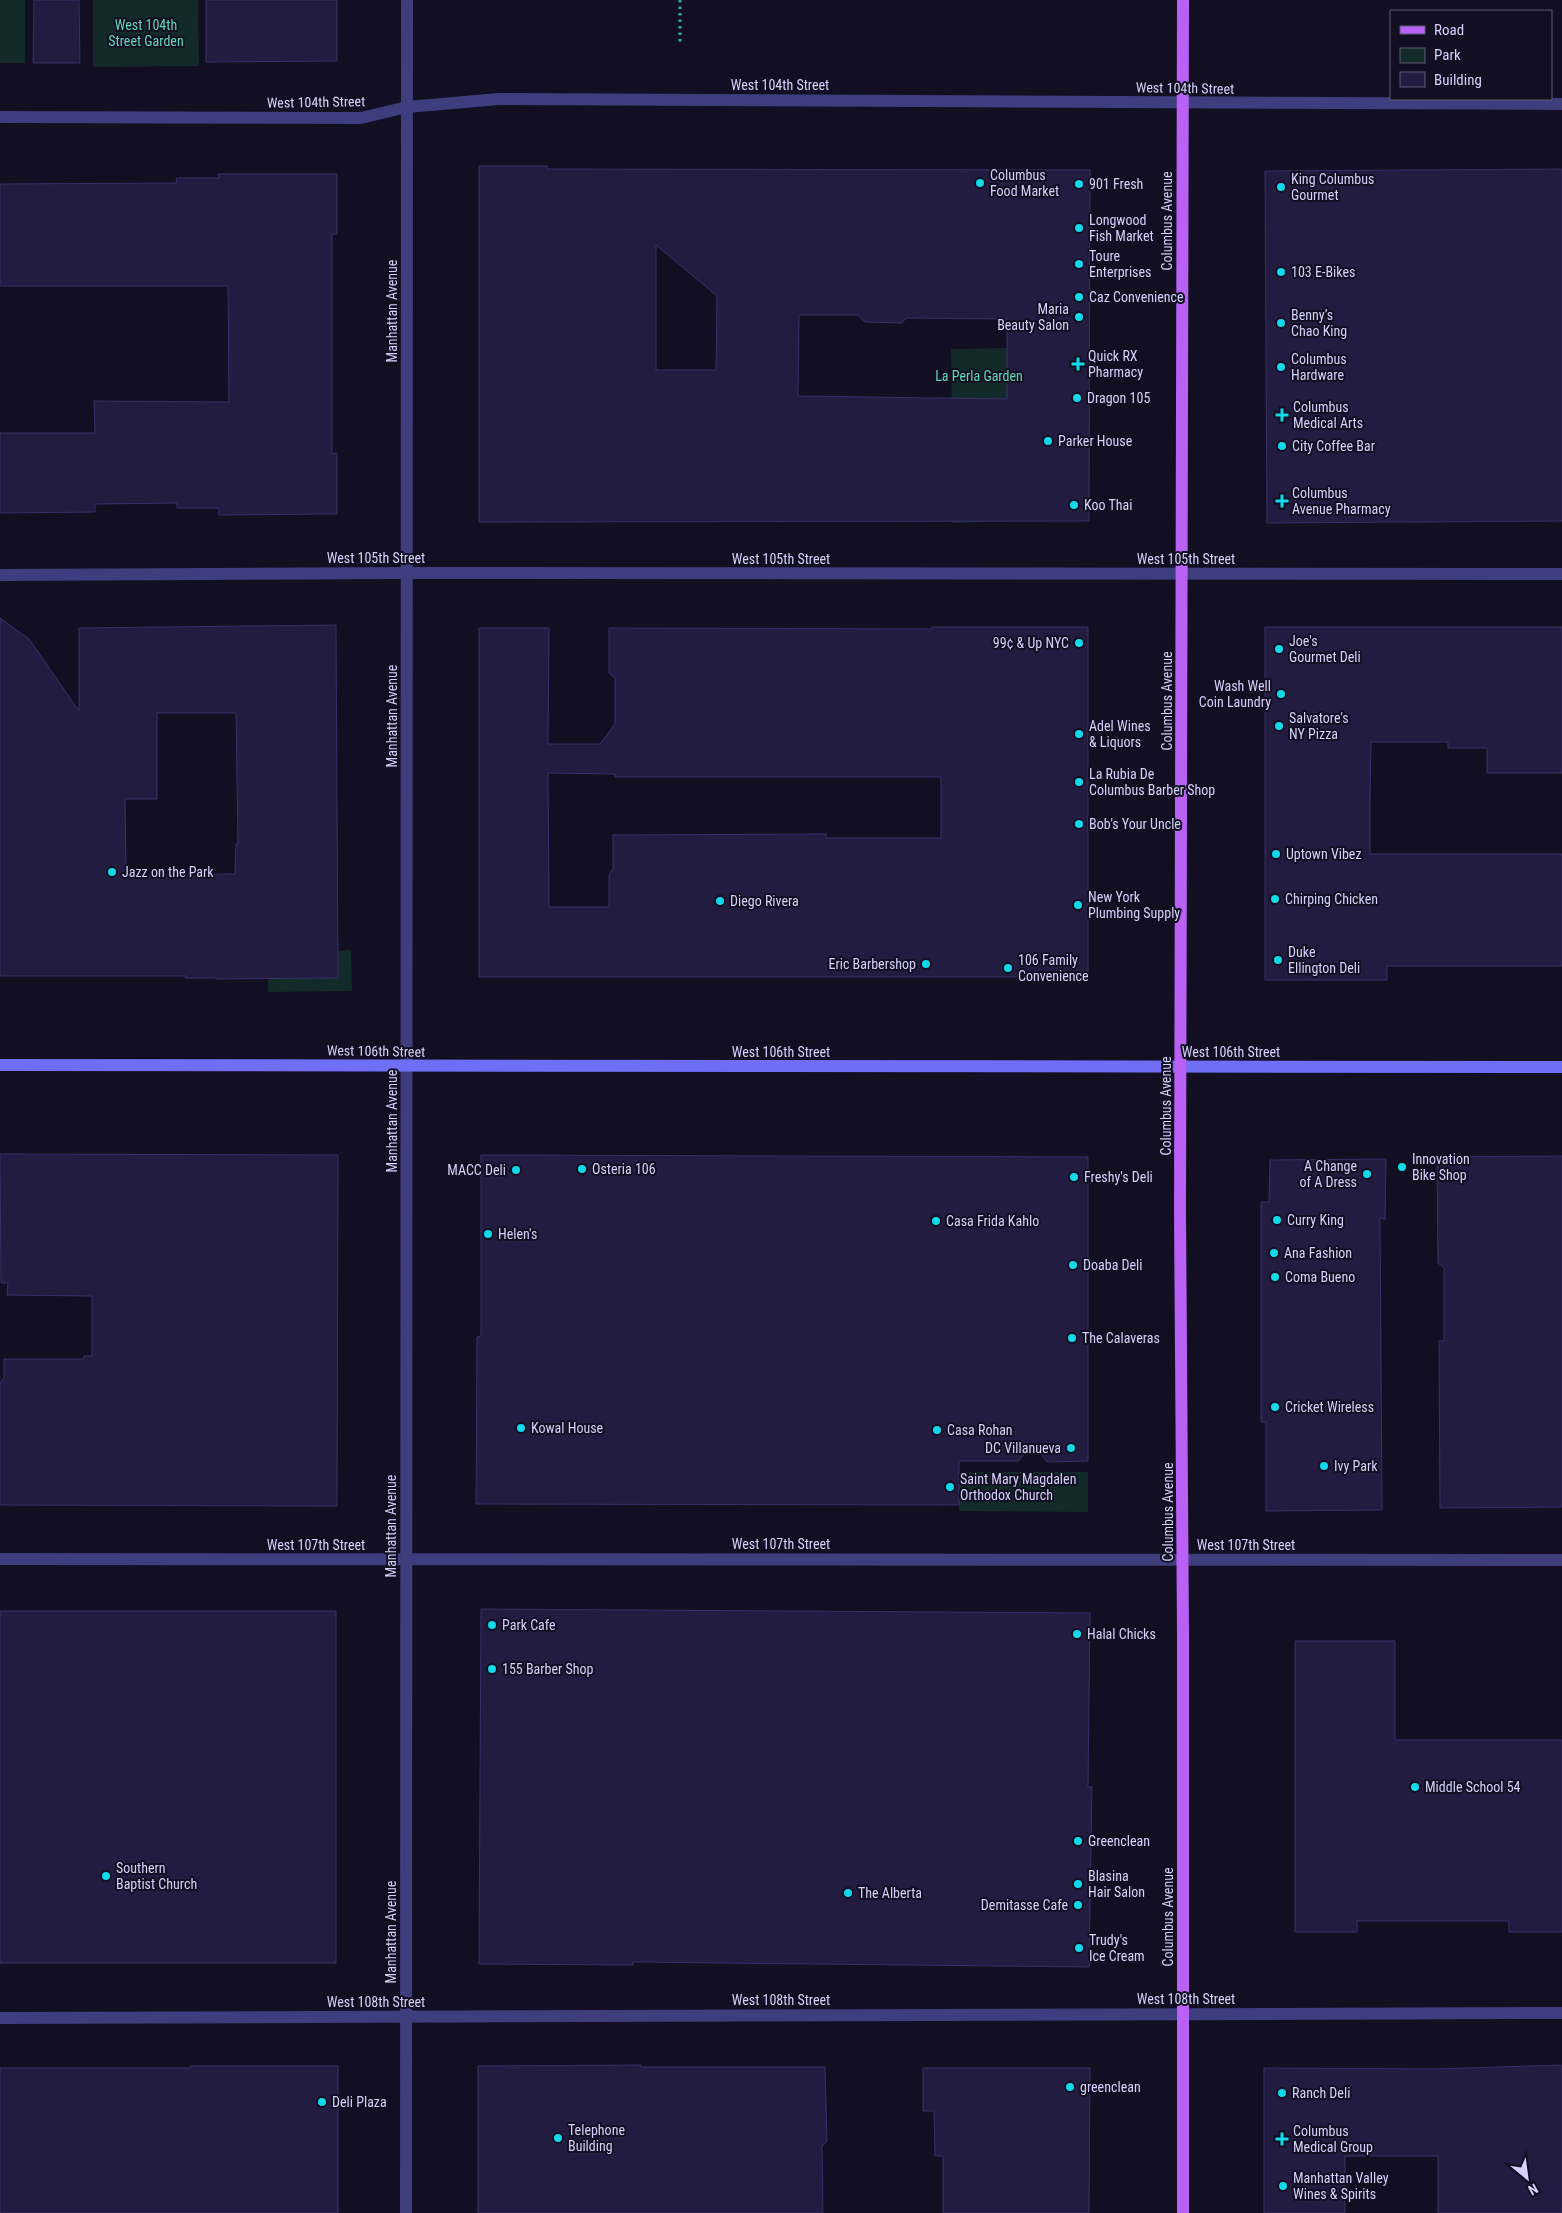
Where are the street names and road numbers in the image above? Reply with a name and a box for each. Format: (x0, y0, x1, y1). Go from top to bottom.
street label: West 104th Street (731, 77, 829, 93)
street label: West 104th Street (1136, 79, 1234, 97)
street label: West 104th Street (267, 93, 365, 111)
street label: Columbus Avenue (1159, 171, 1175, 271)
street label: Manhattan Avenue (384, 259, 400, 362)
street label: West 105th Street (327, 550, 425, 566)
street label: West 105th Street (732, 551, 830, 567)
street label: West 105th Street (1137, 551, 1235, 567)
street label: Columbus Avenue (1159, 651, 1175, 751)
street label: Manhattan Avenue (384, 664, 400, 767)
street label: West 106th Street (327, 1042, 425, 1060)
street label: West 106th Street (732, 1044, 830, 1060)
street label: West 106th Street (1182, 1044, 1280, 1060)
street label: Columbus Avenue (1158, 1056, 1174, 1156)
street label: Manhattan Avenue (384, 1069, 400, 1172)
street label: Columbus Avenue (1160, 1462, 1176, 1562)
street label: Manhattan Avenue (383, 1474, 399, 1577)
street label: West 107th Street (732, 1536, 830, 1552)
street label: West 107th Street (267, 1537, 365, 1553)
street label: West 107th Street (1197, 1537, 1295, 1553)
street label: Columbus Avenue (1160, 1867, 1176, 1967)
street label: Manhattan Avenue (383, 1880, 399, 1983)
street label: West 108th Street (1137, 1991, 1235, 2007)
street label: West 108th Street (732, 1992, 830, 2008)
street label: West 108th Street (327, 1994, 425, 2010)

